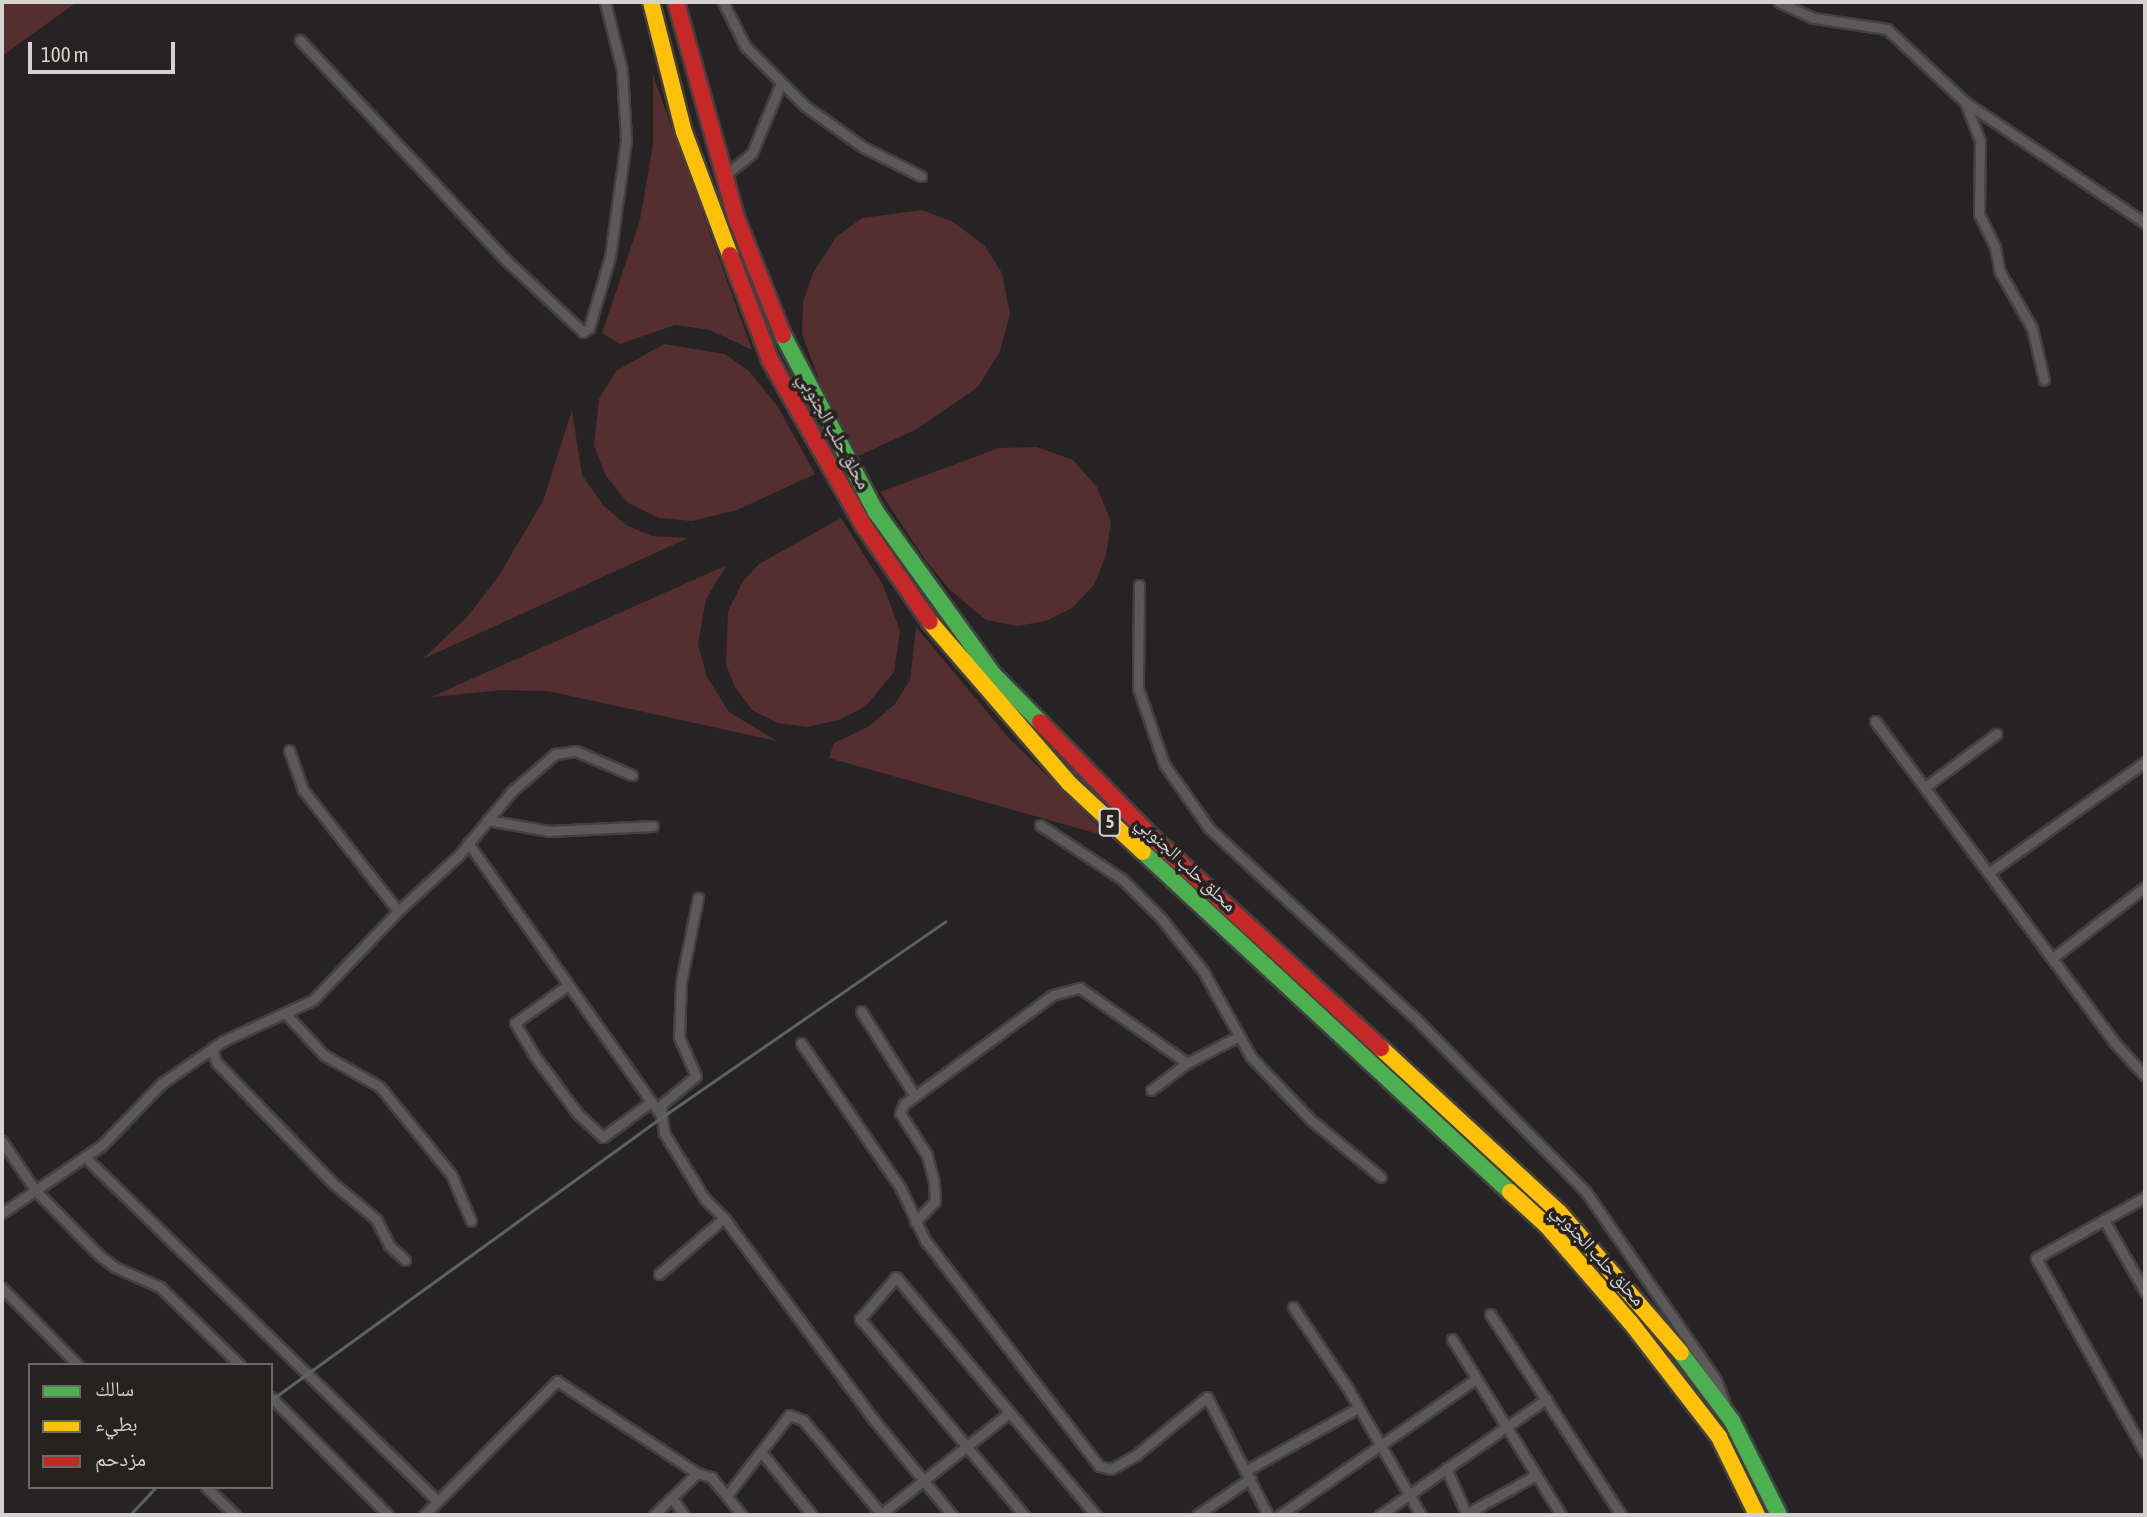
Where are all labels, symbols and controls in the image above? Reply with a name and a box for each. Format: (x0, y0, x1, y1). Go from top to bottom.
scale bar (32, 28, 178, 72)
text: 100 m (41, 42, 89, 66)
street label: محلق حلب الجنوبي (793, 369, 875, 493)
road number: 5 (1098, 808, 1122, 836)
street label: محلق حلب الجنوبي (1131, 811, 1241, 917)
street label: محلق حلب الجنوبي (1546, 1199, 1650, 1311)
legend (28, 1363, 273, 1489)
text: سالك (95, 1376, 134, 1400)
text: بطيء (95, 1411, 138, 1435)
text: مزدحم (95, 1446, 146, 1470)

